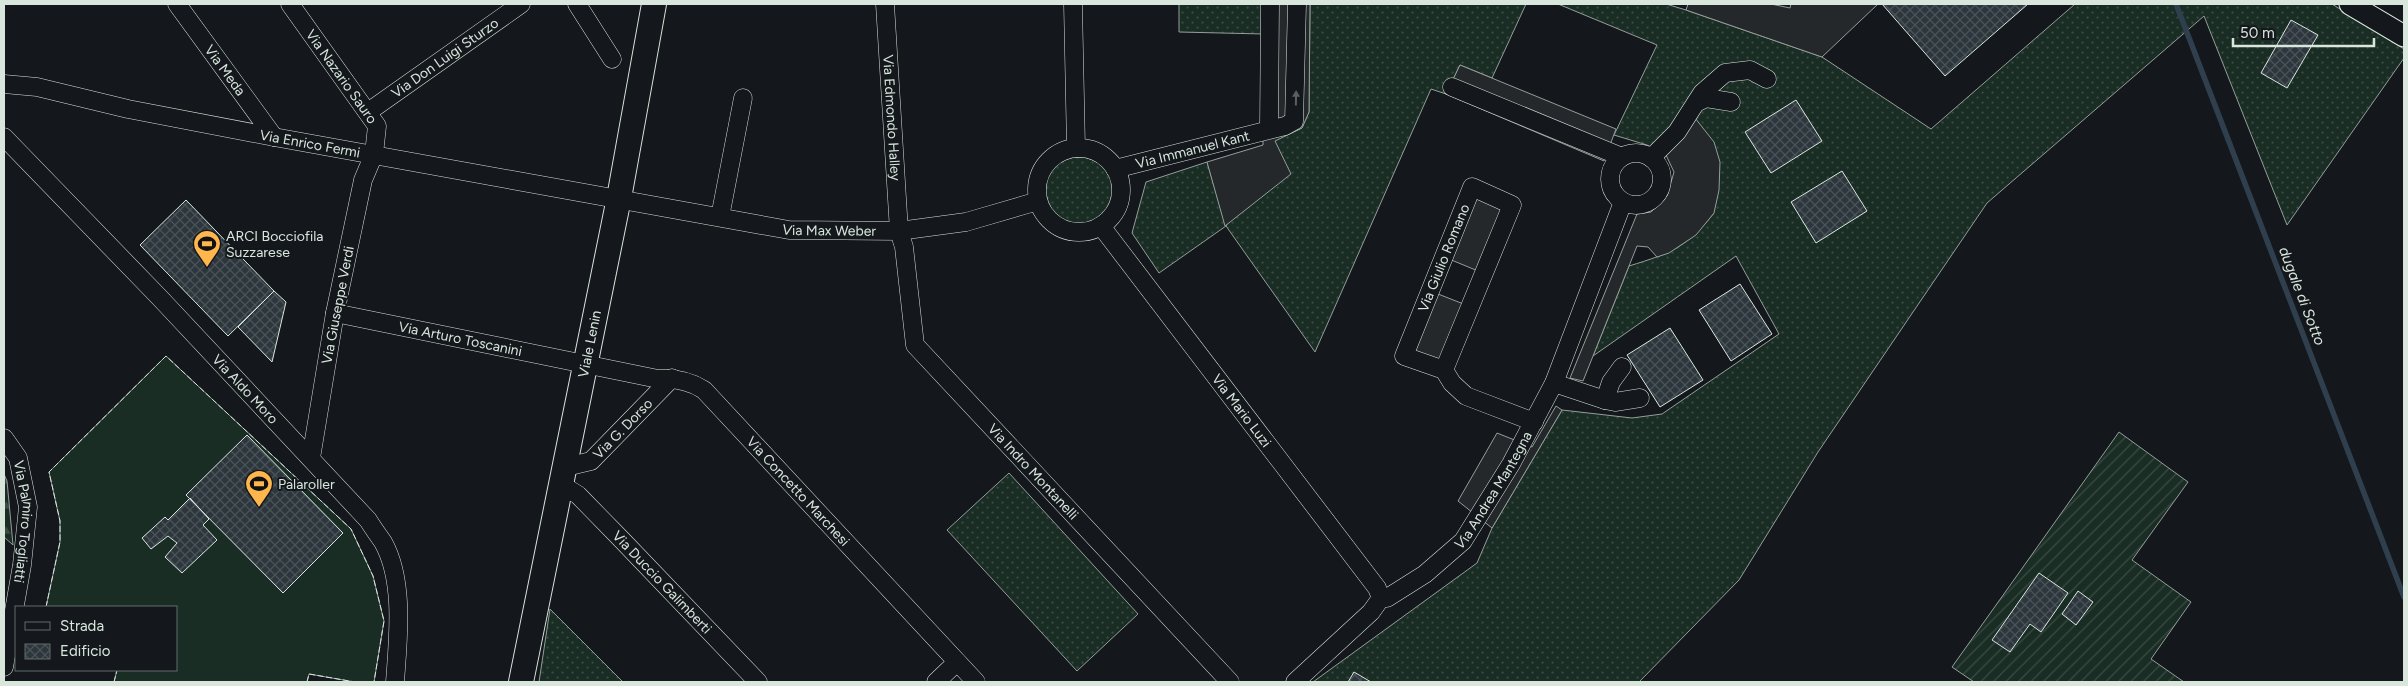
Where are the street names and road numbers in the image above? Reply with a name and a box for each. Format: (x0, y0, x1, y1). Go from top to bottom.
street label: Via Don Luigi Sturzo (388, 14, 502, 101)
street label: Via Nazario Sauro (302, 26, 381, 127)
street label: Via Meda (201, 42, 249, 99)
street label: Via Edmondo Halley (880, 54, 904, 182)
street label: Via Enrico Fermi (258, 126, 362, 161)
street label: Via Immanuel Kant (1134, 127, 1251, 172)
street label: Via Giulio Romano (1415, 201, 1473, 315)
street label: Via Max Weber (781, 220, 877, 239)
street label: Via Giuseppe Verdi (318, 244, 358, 366)
street label: Viale Lenin (574, 309, 605, 379)
street label: Via Arturo Toscanini (397, 318, 524, 360)
street label: Via Aldo Moro (209, 351, 282, 427)
street label: Via Mario Luzi (1208, 371, 1275, 450)
street label: Via G. Dorso (589, 395, 656, 462)
street label: Via Indro Montanelli (984, 420, 1082, 523)
street label: Via Andrea Mantegna (1451, 428, 1535, 553)
street label: Via Concetto Marchesi (743, 433, 853, 549)
street label: Via Palmiro Togliatti (10, 459, 37, 584)
street label: Via Duccio Galimberti (609, 527, 715, 637)

